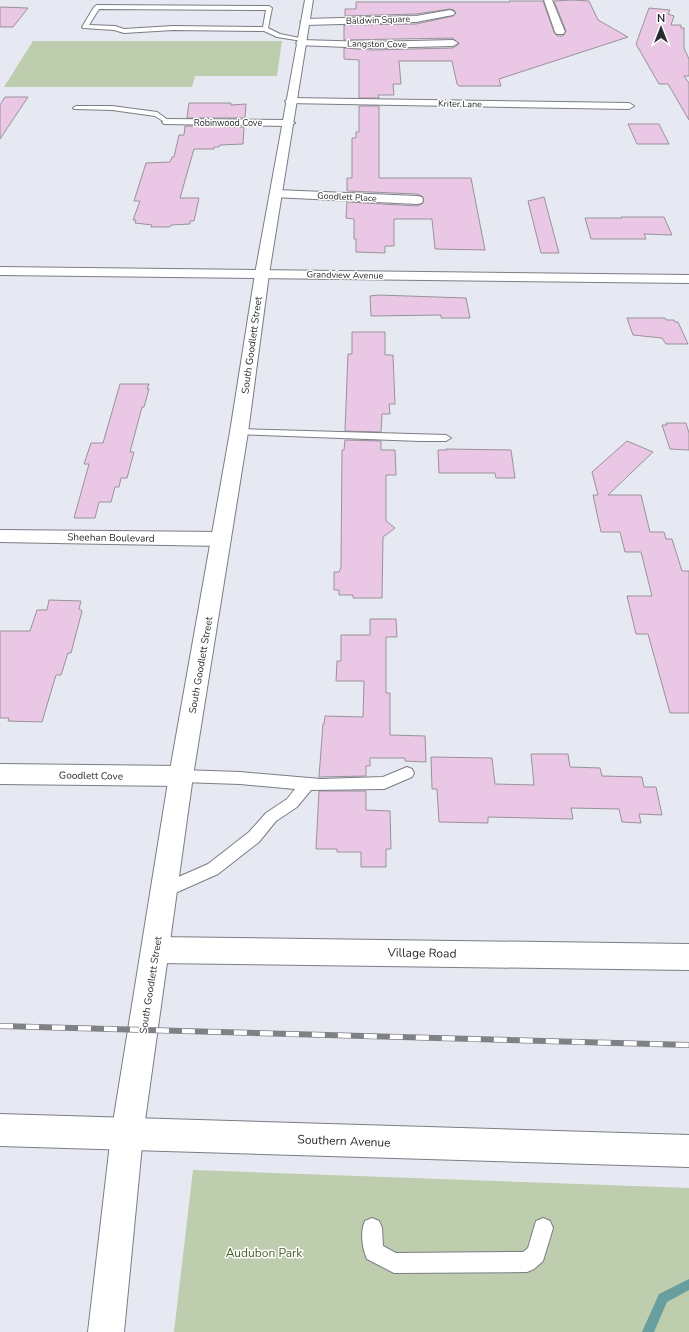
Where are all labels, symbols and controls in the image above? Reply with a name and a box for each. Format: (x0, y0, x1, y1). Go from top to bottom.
north arrow (641, 8, 681, 48)
text: N (657, 11, 665, 26)
street label: Baldwin Square (346, 13, 411, 27)
street label: Langston Cove (347, 37, 407, 51)
street label: Kriter Lane (438, 98, 482, 110)
street label: Robinwood Cove (194, 117, 262, 129)
street label: Goodlett Place (317, 189, 377, 205)
street label: Grandview Avenue (306, 268, 384, 282)
street label: South Goodlett Street (238, 295, 266, 395)
street label: Sheehan Boulevard (67, 530, 155, 546)
street label: South Goodlett Street (186, 615, 216, 715)
street label: Goodlett Cove (59, 768, 123, 784)
street label: South Goodlett Street (136, 935, 166, 1035)
street label: Village Road (386, 944, 457, 962)
street label: Southern Avenue (297, 1131, 391, 1151)
park label: Audubon Park (226, 1245, 303, 1261)

